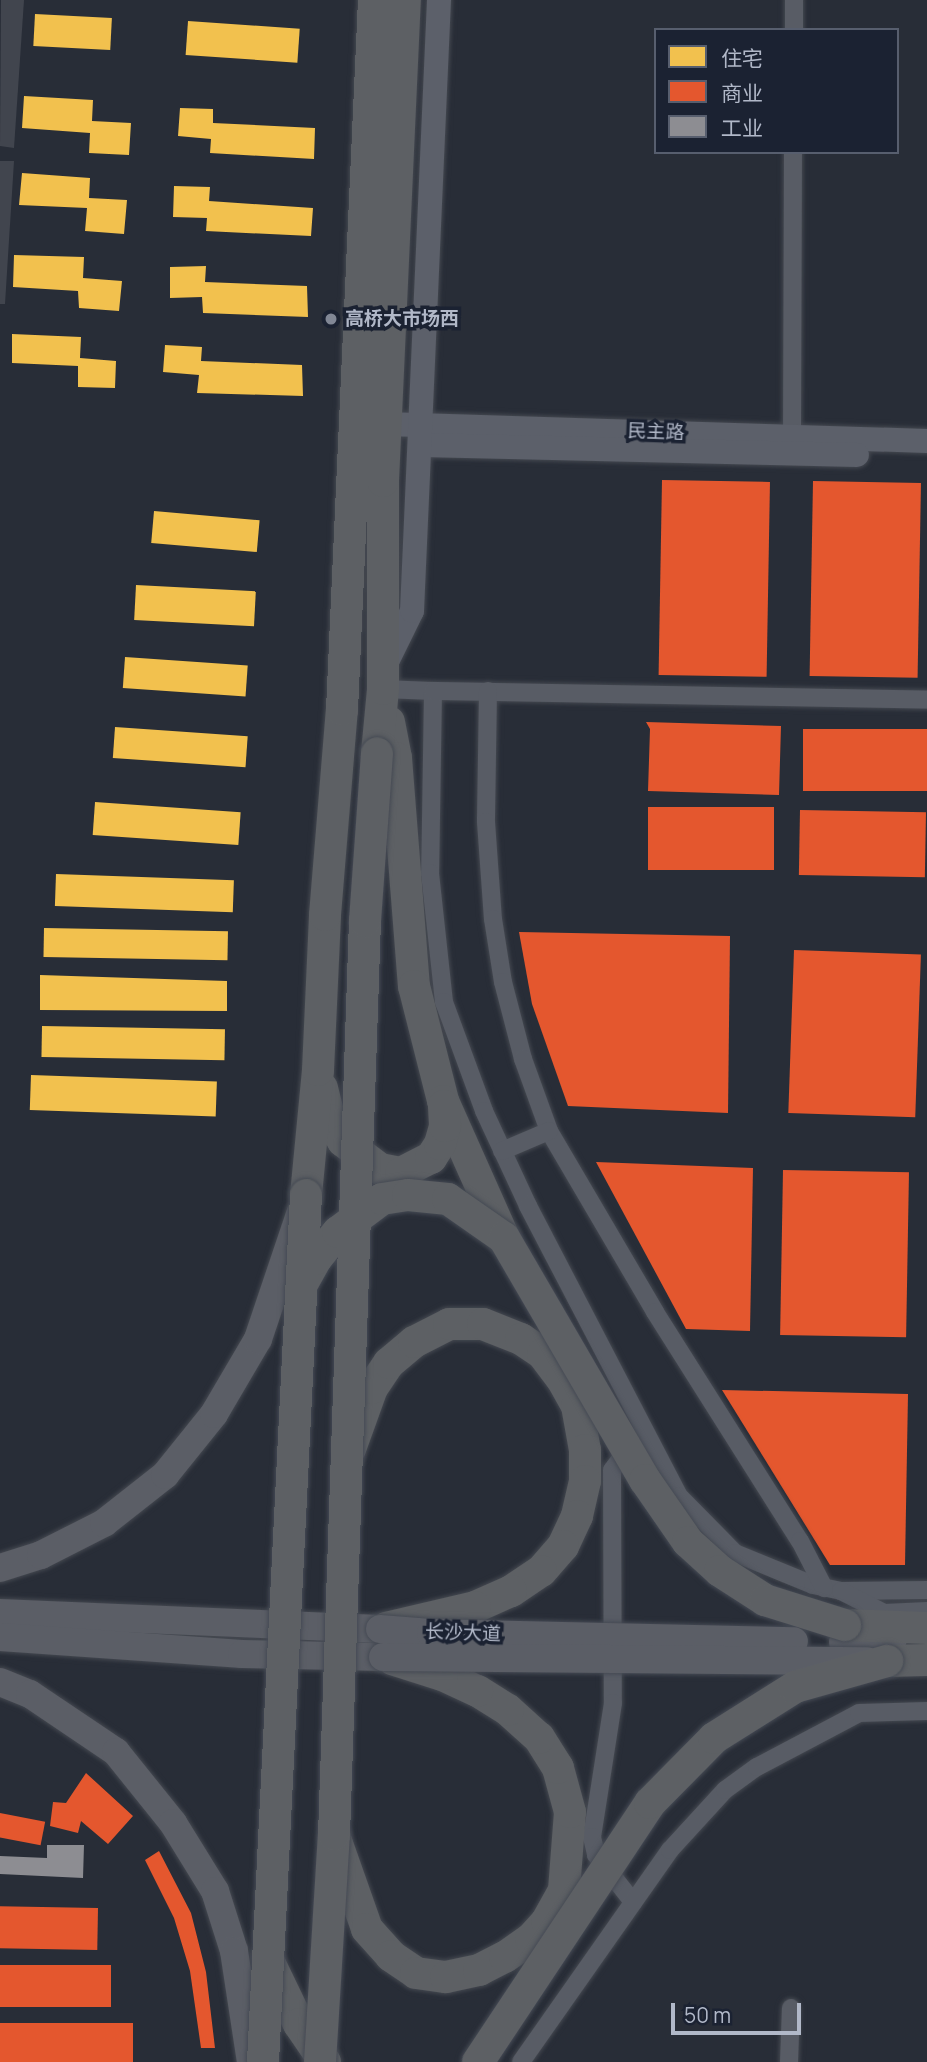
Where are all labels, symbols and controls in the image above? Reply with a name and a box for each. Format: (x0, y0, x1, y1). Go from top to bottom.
legend (654, 28, 899, 154)
text: 住宅 (721, 44, 763, 72)
text: 商业 (721, 79, 763, 107)
text: 工业 (721, 114, 763, 142)
place label: 高桥大市场西 (345, 308, 459, 330)
marker: 高桥大市场西 (323, 311, 339, 327)
street label: 民主路 (627, 420, 685, 444)
street label: 长沙大道 (425, 1620, 501, 1646)
scale bar (675, 1988, 804, 2032)
text: 50 m (684, 2001, 731, 2029)

